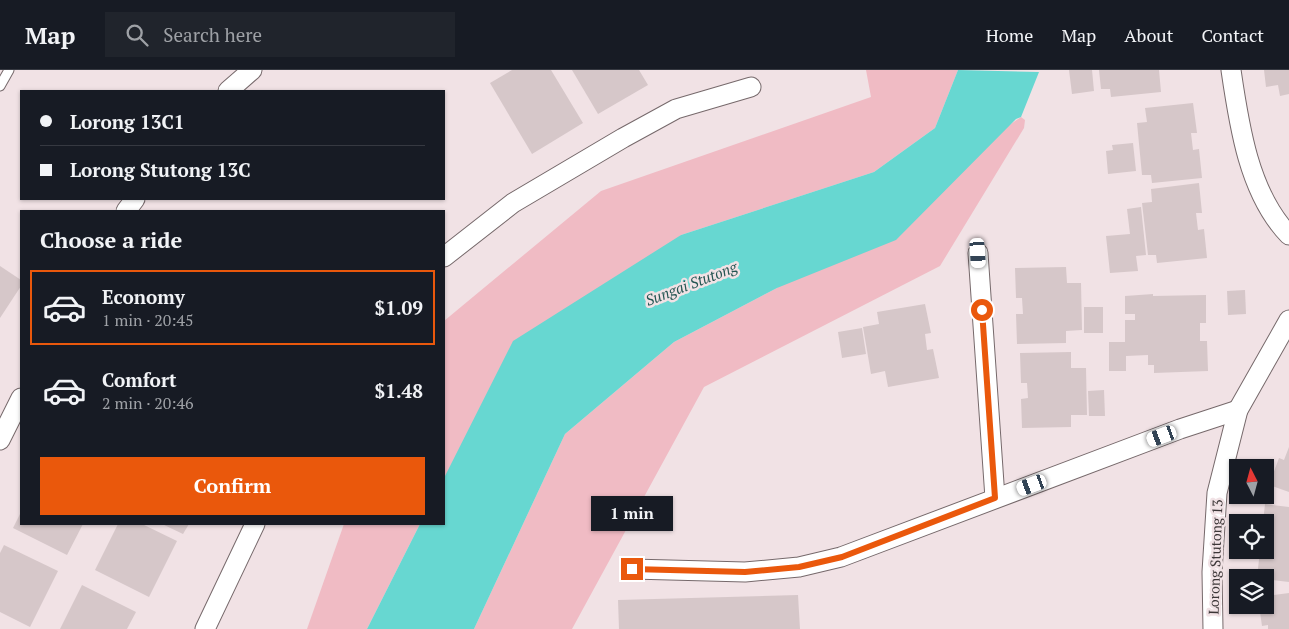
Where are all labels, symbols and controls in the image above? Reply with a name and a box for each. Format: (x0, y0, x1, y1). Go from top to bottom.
search box (105, 12, 455, 57)
text: Map (25, 19, 75, 51)
icon: search (123, 21, 151, 49)
text: Search here (163, 22, 262, 47)
text: Home (986, 23, 1033, 47)
text: Map (1061, 23, 1096, 47)
text: About (1124, 23, 1173, 47)
text: Contact (1201, 23, 1264, 47)
text: Lorong 13C1 (70, 109, 185, 134)
text: Lorong Stutong 13C (70, 157, 251, 182)
text: Choose a ride (40, 225, 182, 254)
car (969, 238, 986, 268)
water label: Sungai Stutong (642, 256, 741, 310)
text: Economy (102, 284, 185, 309)
icon: car (42, 285, 87, 330)
text: $1.09 (374, 295, 423, 320)
route start (971, 299, 993, 321)
text: 1 min · 20:45 (102, 309, 194, 331)
text: Comfort (102, 367, 177, 392)
icon: car (42, 368, 87, 413)
text: $1.48 (374, 378, 423, 403)
text: 2 min · 20:46 (102, 392, 194, 414)
car (1145, 424, 1178, 448)
button: Confirm (40, 457, 425, 515)
north arrow (1229, 459, 1274, 504)
map controls (1229, 459, 1274, 614)
car (1015, 473, 1048, 497)
callout: 1 min (591, 496, 673, 532)
street label: Lorong Stutong 13 (1203, 499, 1227, 615)
text: 1 min (610, 502, 654, 524)
button: locate (1229, 514, 1274, 559)
route end (621, 558, 643, 580)
button: layers (1229, 569, 1274, 614)

